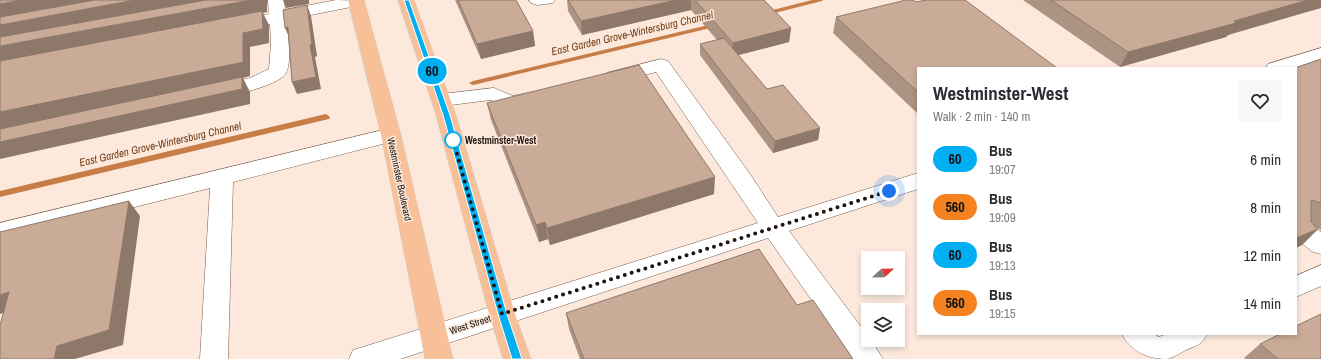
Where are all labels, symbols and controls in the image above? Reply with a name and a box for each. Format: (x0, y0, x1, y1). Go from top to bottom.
water label: East Garden Grove-Wintersburg Channel (550, 7, 715, 58)
line badge: 60 (414, 58, 450, 84)
text: 60 (426, 62, 438, 80)
text: Westminster-West (933, 80, 1068, 106)
button: heart (1239, 80, 1281, 122)
text: Walk · 2 min · 140 m (933, 108, 1030, 125)
water label: East Garden Grove-Wintersburg Channel (78, 118, 243, 169)
marker: Westminster-West (444, 131, 462, 149)
place label: Westminster-West (465, 134, 537, 147)
street label: Westminster Boulevard (384, 136, 415, 222)
text: Bus (989, 140, 1012, 161)
text: 6 min (1250, 149, 1281, 170)
text: 60 (949, 150, 961, 168)
text: 19:07 (989, 161, 1016, 178)
your location (879, 181, 899, 201)
text: Bus (989, 188, 1012, 209)
text: 8 min (1250, 197, 1281, 218)
text: 560 (945, 198, 965, 216)
text: 19:09 (989, 209, 1016, 226)
text: Bus (989, 236, 1012, 257)
text: 12 min (1243, 245, 1281, 266)
text: 60 (949, 246, 961, 264)
north arrow (861, 251, 905, 295)
map controls (861, 251, 905, 347)
text: 19:13 (989, 257, 1016, 274)
text: Bus (989, 284, 1012, 305)
text: 14 min (1243, 293, 1281, 314)
text: 560 (945, 294, 965, 312)
button: layers (861, 303, 905, 347)
text: 19:15 (989, 305, 1016, 322)
street label: West Street (448, 311, 493, 337)

